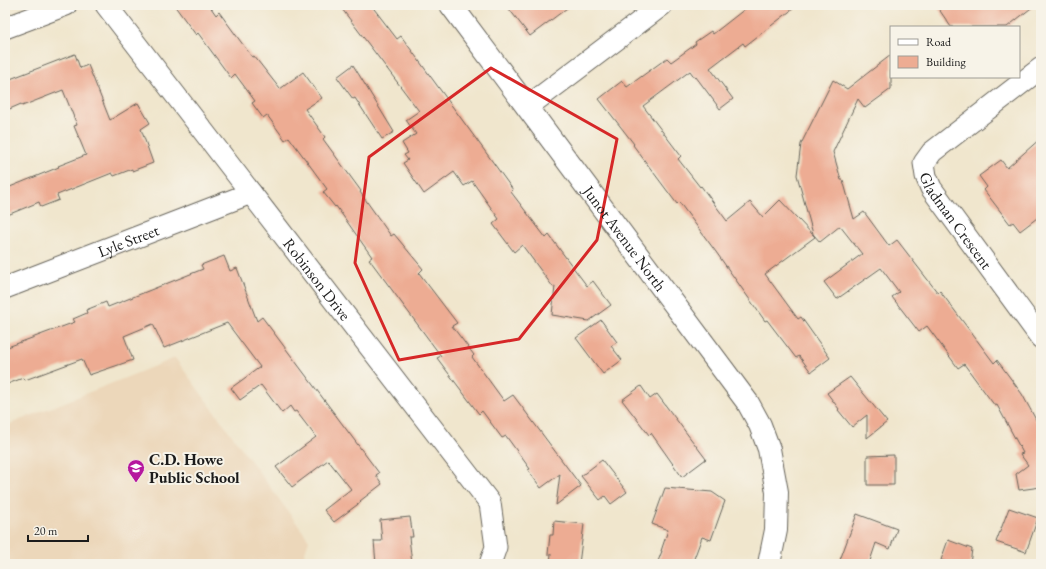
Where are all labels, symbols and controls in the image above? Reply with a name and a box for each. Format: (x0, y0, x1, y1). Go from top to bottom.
legend (890, 26, 1020, 78)
text: Road (926, 34, 952, 50)
text: Building (926, 54, 967, 70)
street label: Gladman Crescent (914, 169, 997, 273)
street label: Junot Avenue North (577, 180, 671, 296)
street label: Lyle Street (95, 220, 162, 262)
street label: Robinson Drive (278, 234, 355, 325)
place label: C.D. Howe Public School (149, 449, 240, 488)
school or university icon: C.D. Howe Public School (126, 458, 146, 483)
scale bar (28, 517, 88, 543)
text: 20 m (34, 523, 58, 539)

